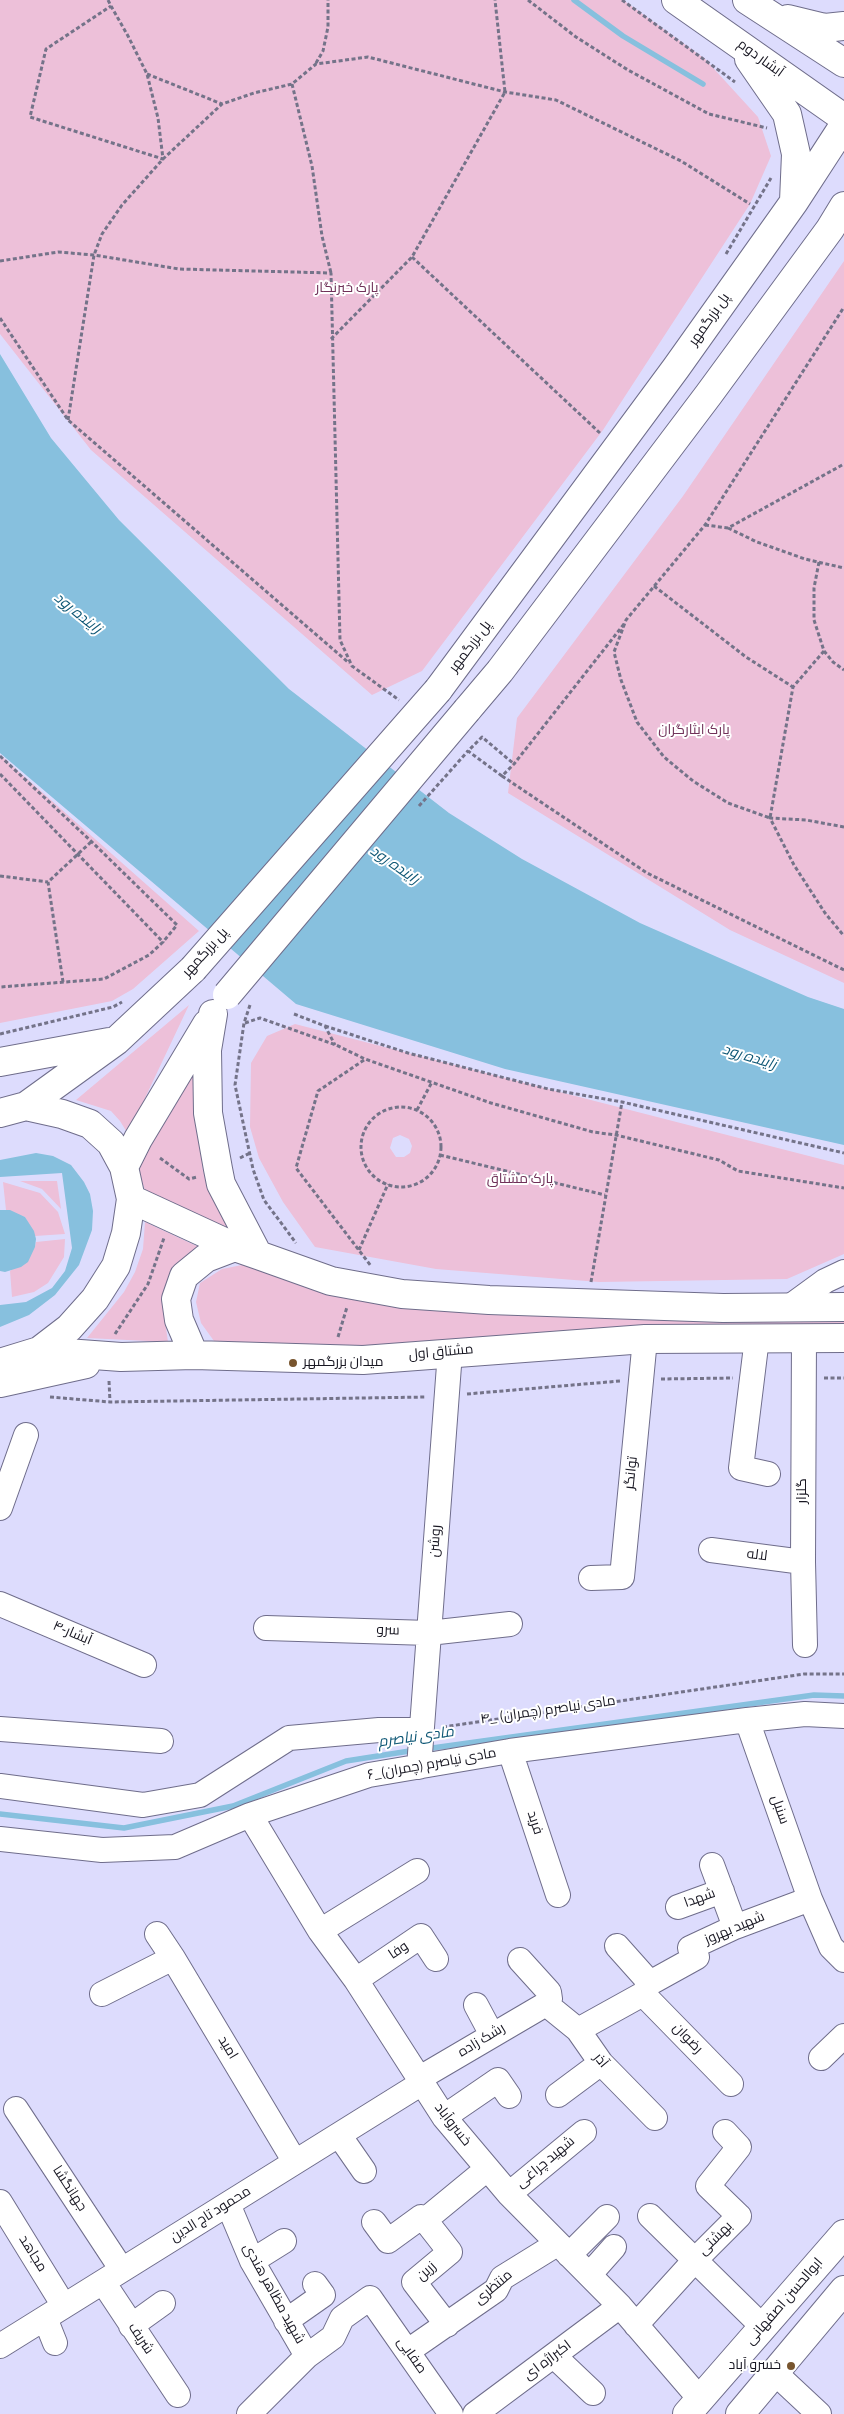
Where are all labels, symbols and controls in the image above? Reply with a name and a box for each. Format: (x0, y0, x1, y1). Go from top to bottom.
street label: آبشار دوم (733, 37, 787, 81)
park label: پارک خبرنگار (316, 281, 378, 297)
street label: پل بزرگمهر (686, 290, 734, 350)
water label: زاینده رود (50, 590, 104, 638)
street label: پل بزرگمهر (446, 618, 496, 676)
park label: پارک ایثارگران (658, 723, 730, 739)
water label: زاینده رود (366, 843, 422, 889)
street label: پل بزرگمهر (180, 925, 232, 981)
water label: زاینده رود (720, 1041, 778, 1075)
park label: پارک مشتاق (487, 1172, 553, 1188)
street label: مشتاق اول (408, 1342, 474, 1364)
place label: میدان بزرگمهر (303, 1355, 383, 1371)
marker: میدان بزرگمهر (287, 1357, 299, 1369)
street label: توانگر (622, 1455, 642, 1491)
street label: گلزار (795, 1478, 811, 1504)
street label: روشن (426, 1524, 446, 1558)
street label: لاله (746, 1546, 768, 1566)
street label: ۴-آبشار (50, 1618, 94, 1650)
street label: سرو (376, 1622, 400, 1640)
street label: ۴_ مادی نیاصرم (چمران) (479, 1693, 617, 1729)
water label: مادی نیاصرم (377, 1724, 455, 1752)
street label: ۶_مادی نیاصرم (چمران) (366, 1745, 498, 1785)
street label: سنبل (766, 1793, 792, 1827)
street label: فرید (522, 1809, 546, 1837)
street label: شهدا (682, 1886, 718, 1912)
street label: شهید بهروز (702, 1909, 768, 1949)
street label: وفا (386, 1938, 412, 1964)
street label: رشک زاده (455, 2020, 509, 2062)
street label: رضوان (668, 2020, 706, 2058)
street label: امید (214, 2033, 240, 2063)
street label: آذر (589, 2050, 611, 2072)
street label: خسروآباد (430, 2100, 474, 2150)
street label: شهید چراغی (513, 2134, 579, 2192)
street label: جهانگشا (48, 2163, 90, 2215)
street label: محمود تاج الدین (168, 2184, 254, 2246)
street label: بهشتی (695, 2218, 737, 2260)
street label: مجاهد (14, 2233, 50, 2275)
street label: شهید مظاهر هندی (238, 2241, 308, 2347)
street label: ابوالحسن اصفهانی (743, 2255, 827, 2349)
street label: زرین (414, 2259, 440, 2285)
street label: منتظری (472, 2267, 516, 2309)
street label: شریف (124, 2320, 156, 2358)
street label: صفایی (392, 2335, 430, 2377)
street label: اکبراژه ای (521, 2338, 575, 2384)
place label: خسرو آباد (728, 2358, 781, 2374)
marker: خسرو آباد (785, 2360, 797, 2372)

